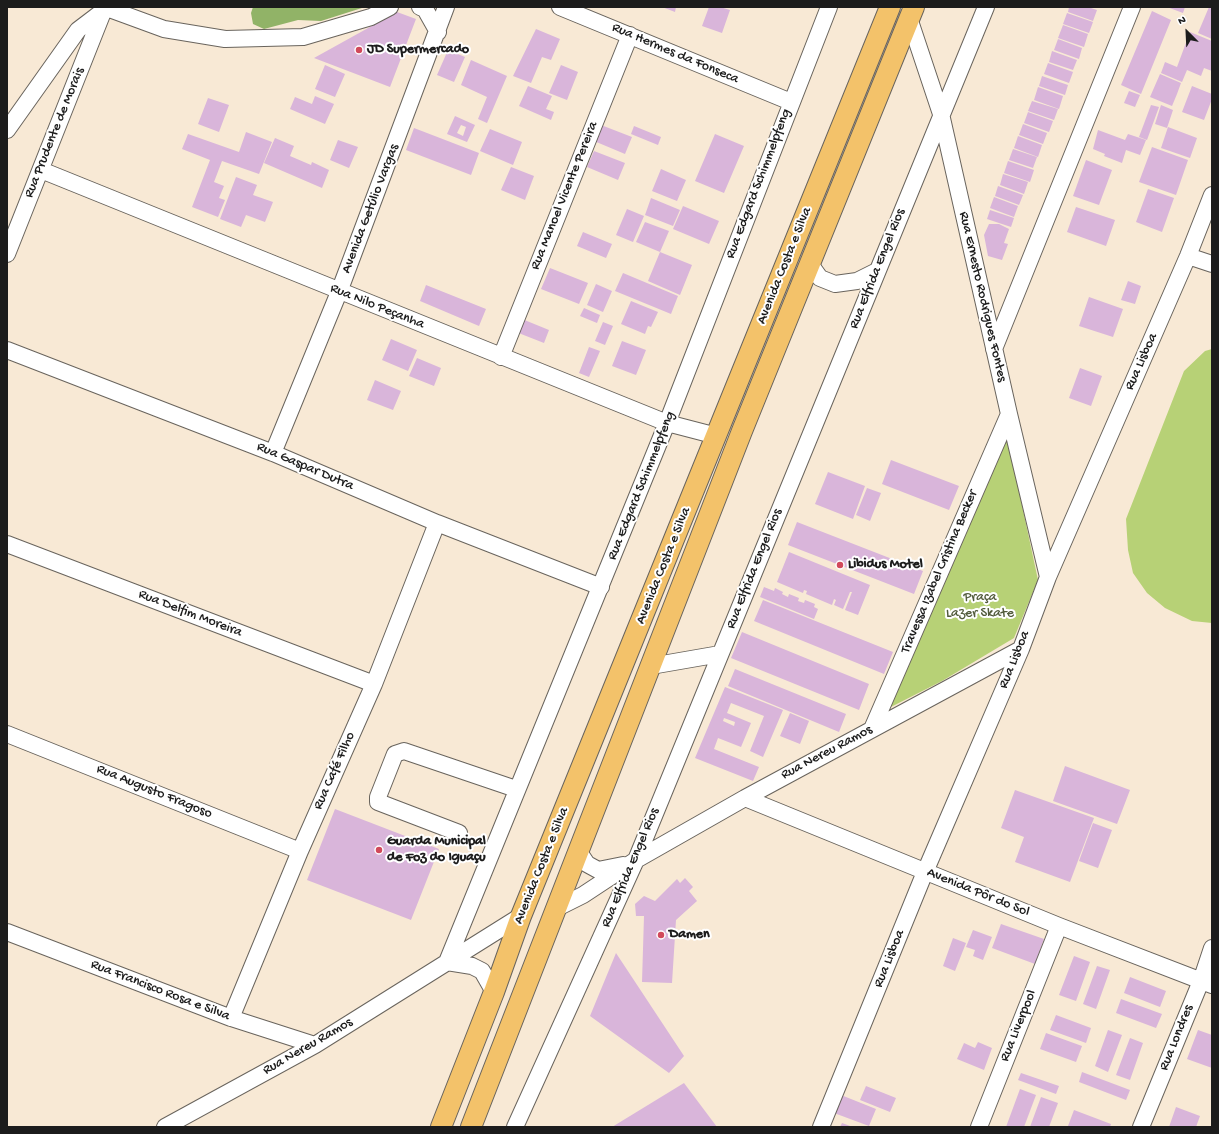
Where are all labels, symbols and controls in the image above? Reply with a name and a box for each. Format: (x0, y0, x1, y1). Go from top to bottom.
north arrow (1167, 12, 1207, 52)
text: N (1176, 14, 1188, 28)
street label: Rua Hermes da Fonseca (609, 20, 741, 88)
place label: JD Supermercado (367, 42, 469, 58)
marker: JD Supermercado (354, 45, 364, 55)
street label: Rua Prudente de Morais (21, 65, 89, 201)
street label: Rua Edgard Schimmelpfeng (723, 107, 795, 261)
street label: Rua Manoel Vicente Pereira (528, 119, 602, 273)
street label: Avenida Getúlio Vargas (339, 142, 403, 276)
street label: Avenida Costa e Silva (754, 205, 816, 327)
street label: Rua Elfrida Engel Rios (846, 206, 910, 332)
street label: Rua Ernesto Rodrigues Fontes (954, 210, 1010, 384)
street label: Rua Nilo Peçanha (327, 280, 427, 334)
street label: Rua Lisboa (1122, 331, 1162, 393)
street label: Rua Edgard Schimmelpfeng (604, 409, 680, 563)
street label: Rua Gaspar Dutra (254, 439, 356, 495)
street label: Travessa Izabel Cristina Becker (898, 488, 982, 656)
street label: Avenida Costa e Silva (633, 505, 695, 627)
street label: Rua Elfrida Engel Rios (723, 506, 787, 632)
place label: Libidus Motel (848, 557, 923, 573)
marker: Libidus Motel (835, 560, 845, 570)
street label: Rua Delfim Moreira (136, 586, 244, 642)
park label: Praça Lazer Skate (946, 590, 1014, 622)
street label: Rua Lisboa (996, 629, 1034, 691)
street label: Rua Nereu Ramos (779, 722, 875, 784)
street label: Rua Café Filho (310, 730, 360, 812)
street label: Rua Augusto Fragoso (94, 761, 214, 823)
street label: Avenida Costa e Silva (511, 805, 573, 927)
street label: Rua Elfrida Engel Rios (598, 806, 664, 930)
place label: Guarda Municipal de Foz do Iguaçu (387, 834, 486, 866)
marker: Guarda Municipal de Foz do Iguaçu (374, 845, 384, 855)
street label: Avenida Pôr do Sol (924, 865, 1032, 921)
place label: Damen (669, 927, 710, 943)
street label: Rua Lisboa (871, 928, 909, 990)
marker: Damen (656, 930, 666, 940)
street label: Rua Francisco Rosa e Silva (88, 957, 232, 1025)
street label: Rua Liverpool (997, 988, 1041, 1064)
street label: Rua Londres (1156, 1003, 1198, 1073)
street label: Rua Nereu Ramos (260, 1015, 356, 1079)

